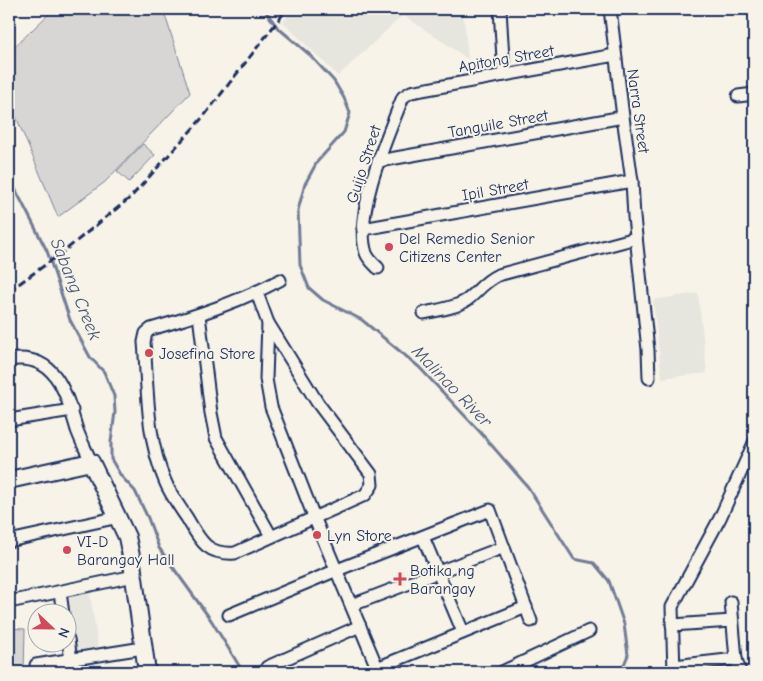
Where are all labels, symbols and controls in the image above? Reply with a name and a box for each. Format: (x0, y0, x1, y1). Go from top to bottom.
street label: Apitong Street (457, 42, 556, 76)
street label: Narra Street (623, 68, 653, 155)
street label: Tanguile Street (447, 106, 550, 142)
street label: Guijo Street (343, 123, 385, 206)
street label: Ipil Street (460, 175, 530, 205)
place label: Del Remedio Senior Citizens Center (399, 230, 535, 266)
water label: Sabang Creek (46, 235, 106, 343)
marker: Del Remedio Senior Citizens Center (383, 241, 395, 253)
water label: Malinao River (407, 340, 496, 432)
place label: Josefina Store (159, 345, 255, 363)
marker: Josefina Store (143, 347, 155, 359)
place label: Lyn Store (327, 527, 392, 545)
marker: Lyn Store (311, 529, 323, 541)
place label: VI-D Barangay Hall (77, 533, 174, 569)
marker: VI-D Barangay Hall (61, 544, 73, 556)
place label: Botika ng Barangay (410, 562, 476, 598)
marker: Botika ng Barangay (394, 573, 406, 585)
north arrow (28, 604, 78, 654)
text: N (54, 625, 73, 640)

